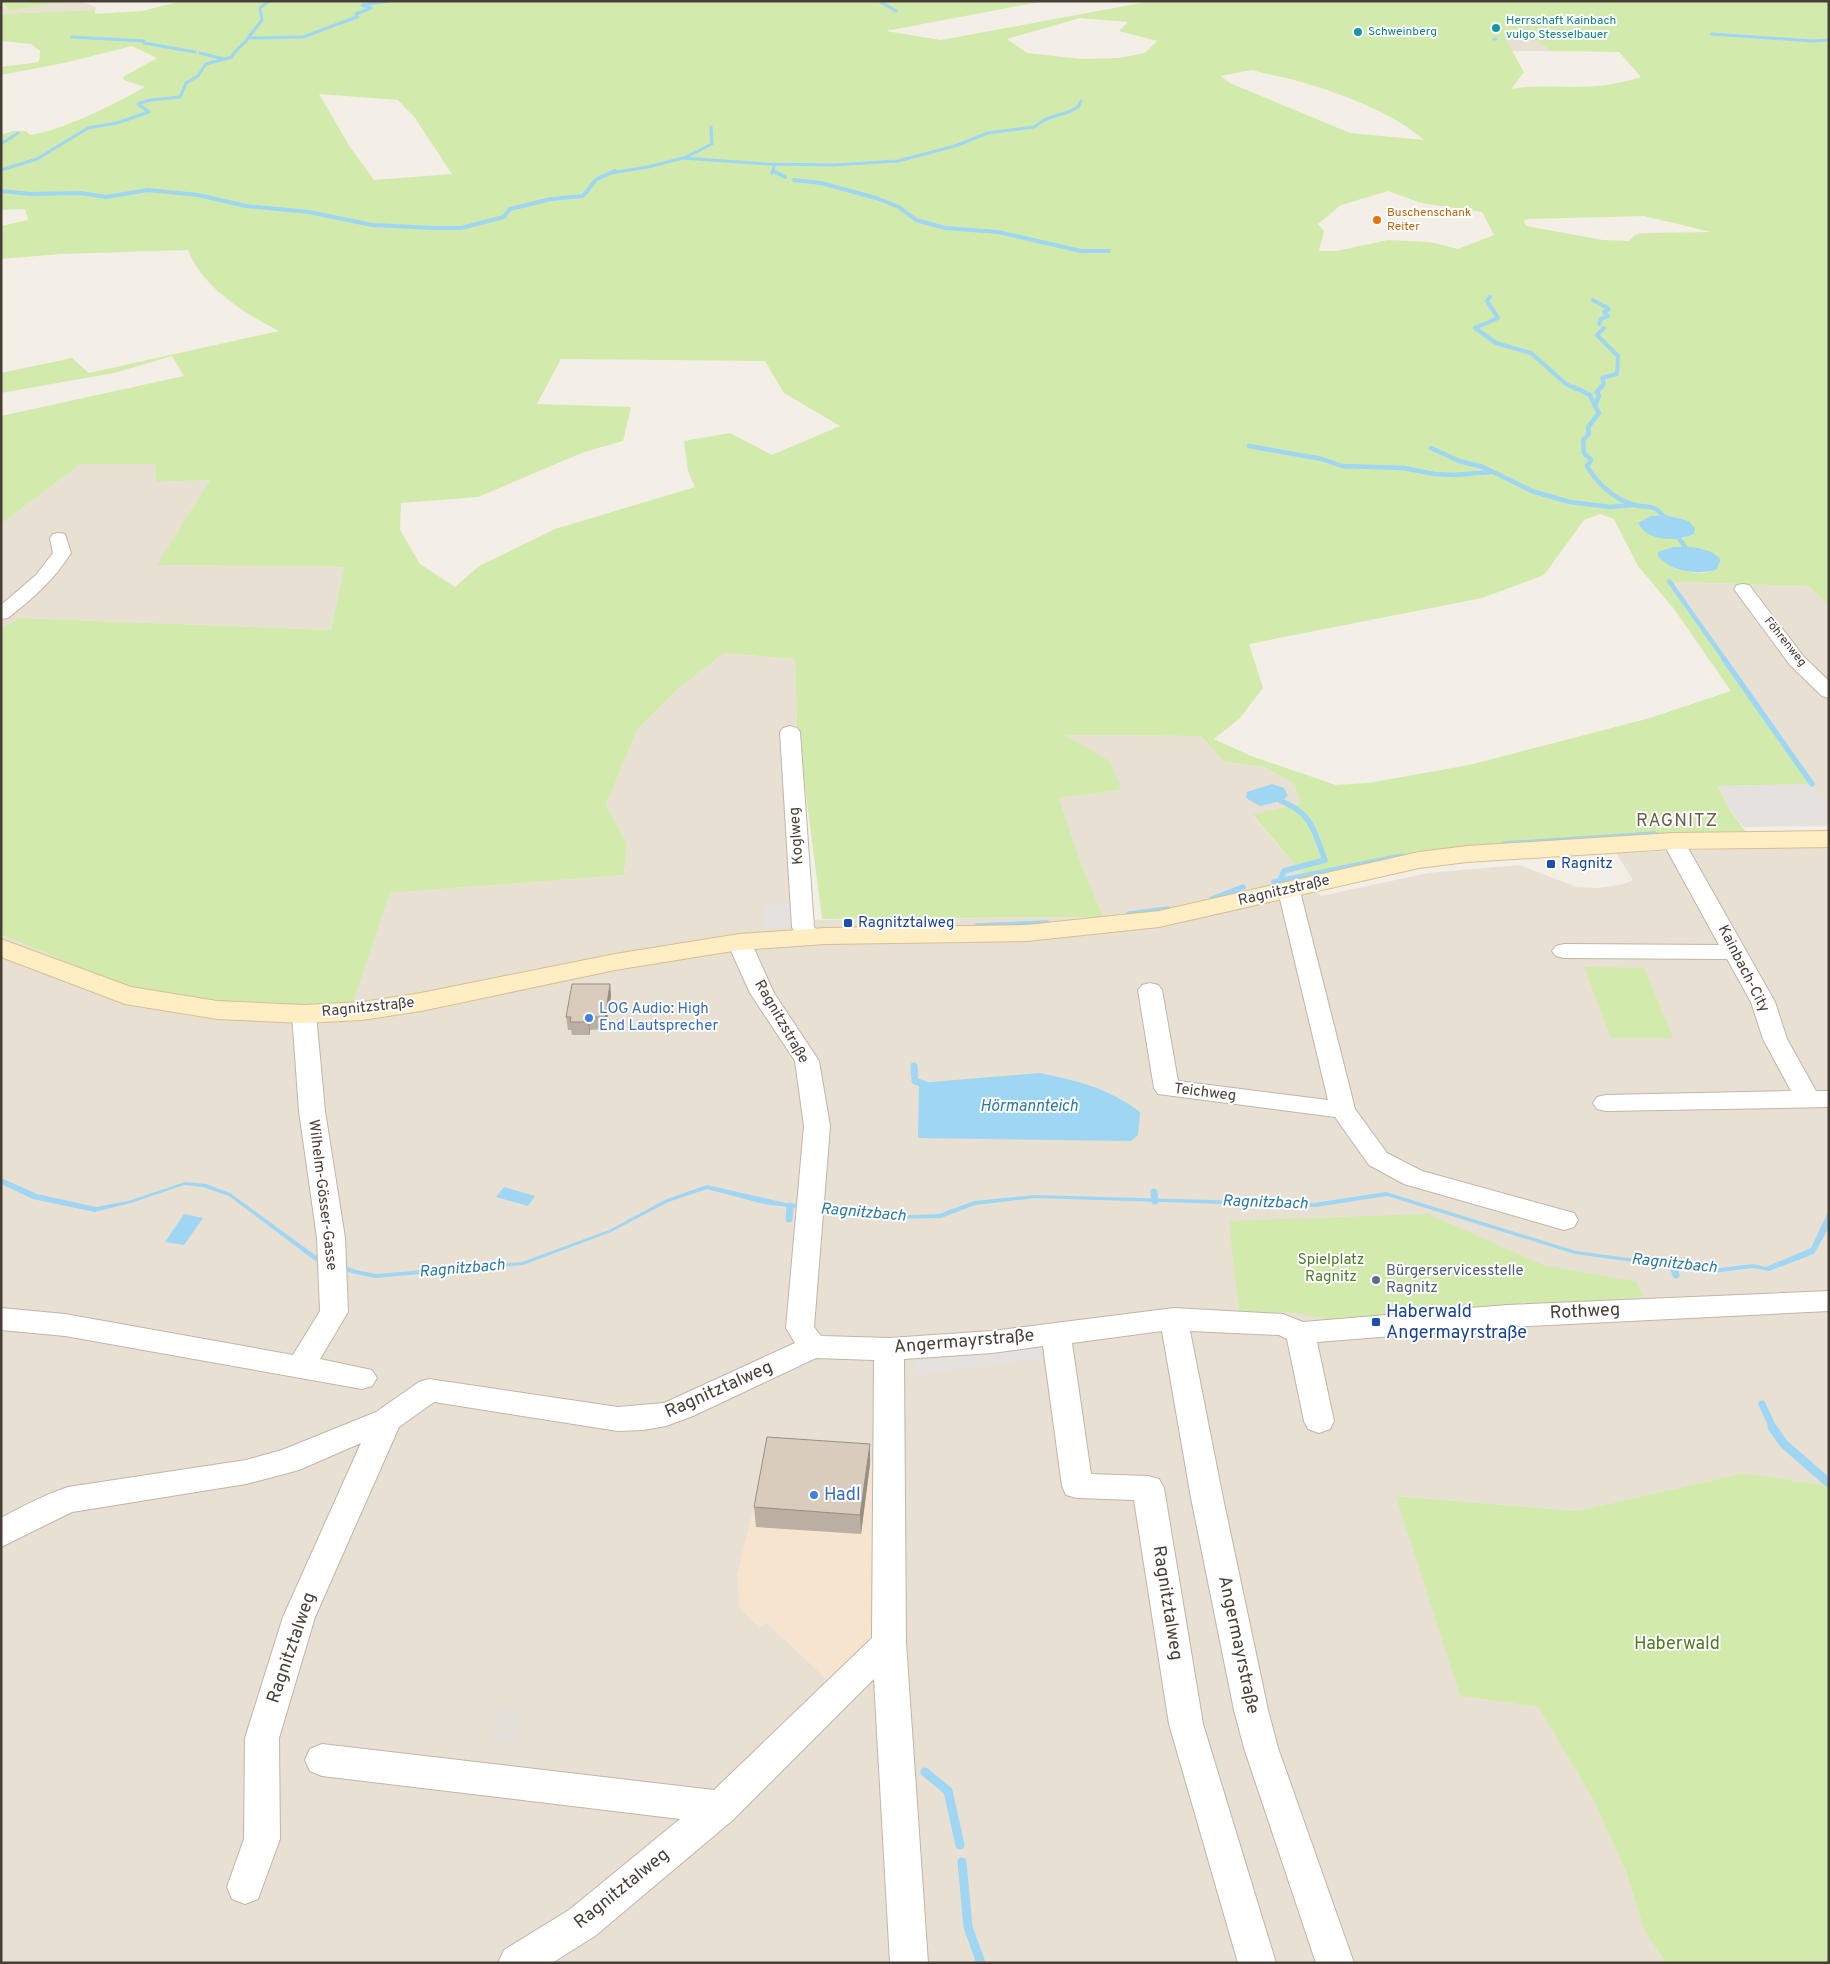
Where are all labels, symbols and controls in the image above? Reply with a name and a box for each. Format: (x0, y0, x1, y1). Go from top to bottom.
place label: Herrschaft Kainbach vulgo Stesselbauer (1506, 13, 1616, 43)
marker: Herrschaft Kainbach vulgo Stesselbauer (1490, 22, 1502, 34)
place label: Schweinberg (1368, 24, 1437, 40)
marker: Schweinberg (1352, 26, 1364, 38)
place label: Buschenschank Reiter (1387, 205, 1471, 235)
marker: Buschenschank Reiter (1371, 214, 1383, 226)
street label: Föhrenweg (1760, 614, 1810, 670)
street label: Koglweg (786, 806, 808, 866)
district label: RAGNITZ (1636, 810, 1718, 833)
place label: Ragnitz (1561, 855, 1613, 874)
marker: Ragnitz (1545, 858, 1557, 870)
street label: Ragnitzstraße (1236, 871, 1332, 911)
place label: Ragnitztalweg (858, 914, 955, 933)
marker: Ragnitztalweg (842, 917, 854, 929)
street label: Kainbach-City (1713, 922, 1773, 1016)
street label: Ragnitzstraße (749, 977, 813, 1067)
street label: Ragnitzstraße (321, 994, 415, 1022)
place label: LOG Audio: High End Lautsprecher (599, 1000, 718, 1036)
marker: LOG Audio: High End Lautsprecher (583, 1012, 595, 1024)
street label: Teichweg (1173, 1080, 1237, 1106)
water label: Hörmannteich (980, 1097, 1078, 1117)
street label: Wilhelm-Gösser-Gasse (303, 1118, 341, 1272)
water label: Ragnitzbach (1222, 1192, 1309, 1215)
water label: Ragnitzbach (819, 1199, 907, 1227)
water label: Ragnitzbach (1630, 1250, 1718, 1278)
park label: Spielplatz Ragnitz (1298, 1251, 1364, 1287)
water label: Ragnitzbach (418, 1255, 506, 1283)
place label: Bürgerservicesstelle Ragnitz (1386, 1262, 1524, 1298)
marker: Bürgerservicesstelle Ragnitz (1370, 1274, 1382, 1286)
street label: Rothweg (1549, 1299, 1621, 1325)
place label: Haberwald Angermayrstraße (1386, 1301, 1527, 1345)
marker: Haberwald Angermayrstraße (1370, 1316, 1382, 1328)
street label: Angermayrstraße (893, 1324, 1035, 1360)
street label: Ragnitztalweg (661, 1356, 777, 1424)
place label: Hadl (824, 1484, 861, 1507)
marker: Hadl (808, 1489, 820, 1501)
street label: Ragnitztalweg (1147, 1544, 1187, 1662)
street label: Angermayrstraße (1212, 1574, 1264, 1716)
street label: Ragnitztalweg (262, 1589, 322, 1707)
park label: Haberwald (1634, 1633, 1720, 1656)
street label: Ragnitztalweg (570, 1844, 674, 1934)

